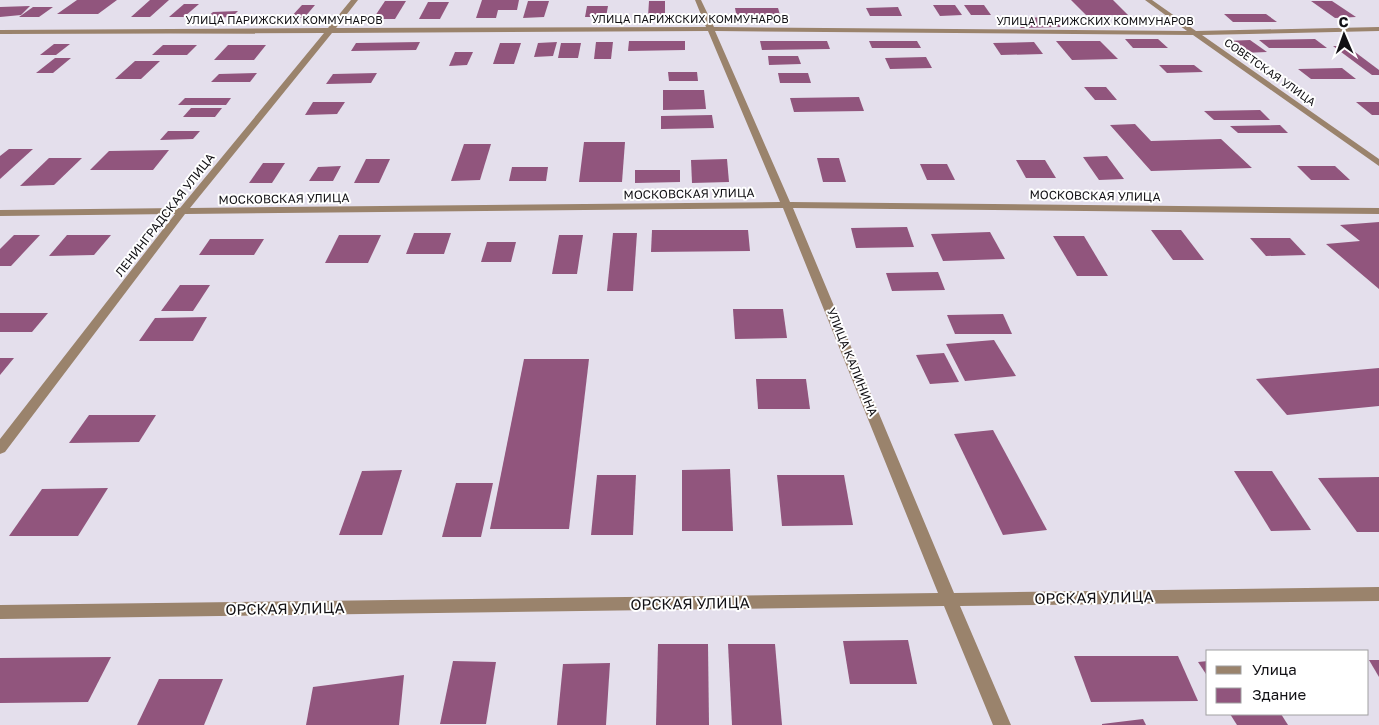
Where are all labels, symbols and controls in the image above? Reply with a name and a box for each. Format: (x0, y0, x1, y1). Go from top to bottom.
north arrow (1319, 10, 1369, 60)
street label: УЛИЦА ПАРИЖСКИХ КОММУНАРОВ (591, 12, 789, 25)
street label: УЛИЦА ПАРИЖСКИХ КОММУНАРОВ (185, 13, 383, 26)
text: С (1338, 13, 1349, 30)
street label: УЛИЦА ПАРИЖСКИХ КОММУНАРОВ (996, 14, 1194, 27)
street label: СОВЕТСКАЯ УЛИЦА (1222, 35, 1319, 108)
street label: ЛЕНИНГРАДСКАЯ УЛИЦА (112, 150, 217, 279)
street label: МОСКОВСКАЯ УЛИЦА (623, 185, 755, 202)
street label: МОСКОВСКАЯ УЛИЦА (1029, 187, 1161, 204)
street label: МОСКОВСКАЯ УЛИЦА (218, 190, 350, 207)
street label: УЛИЦА КАЛИНИНА (824, 305, 881, 418)
street label: ОРСКАЯ УЛИЦА (1034, 587, 1154, 607)
street label: ОРСКАЯ УЛИЦА (630, 593, 750, 613)
street label: ОРСКАЯ УЛИЦА (225, 598, 345, 618)
legend (1206, 650, 1369, 715)
text: Улица (1252, 660, 1297, 678)
text: Здание (1252, 685, 1306, 703)

